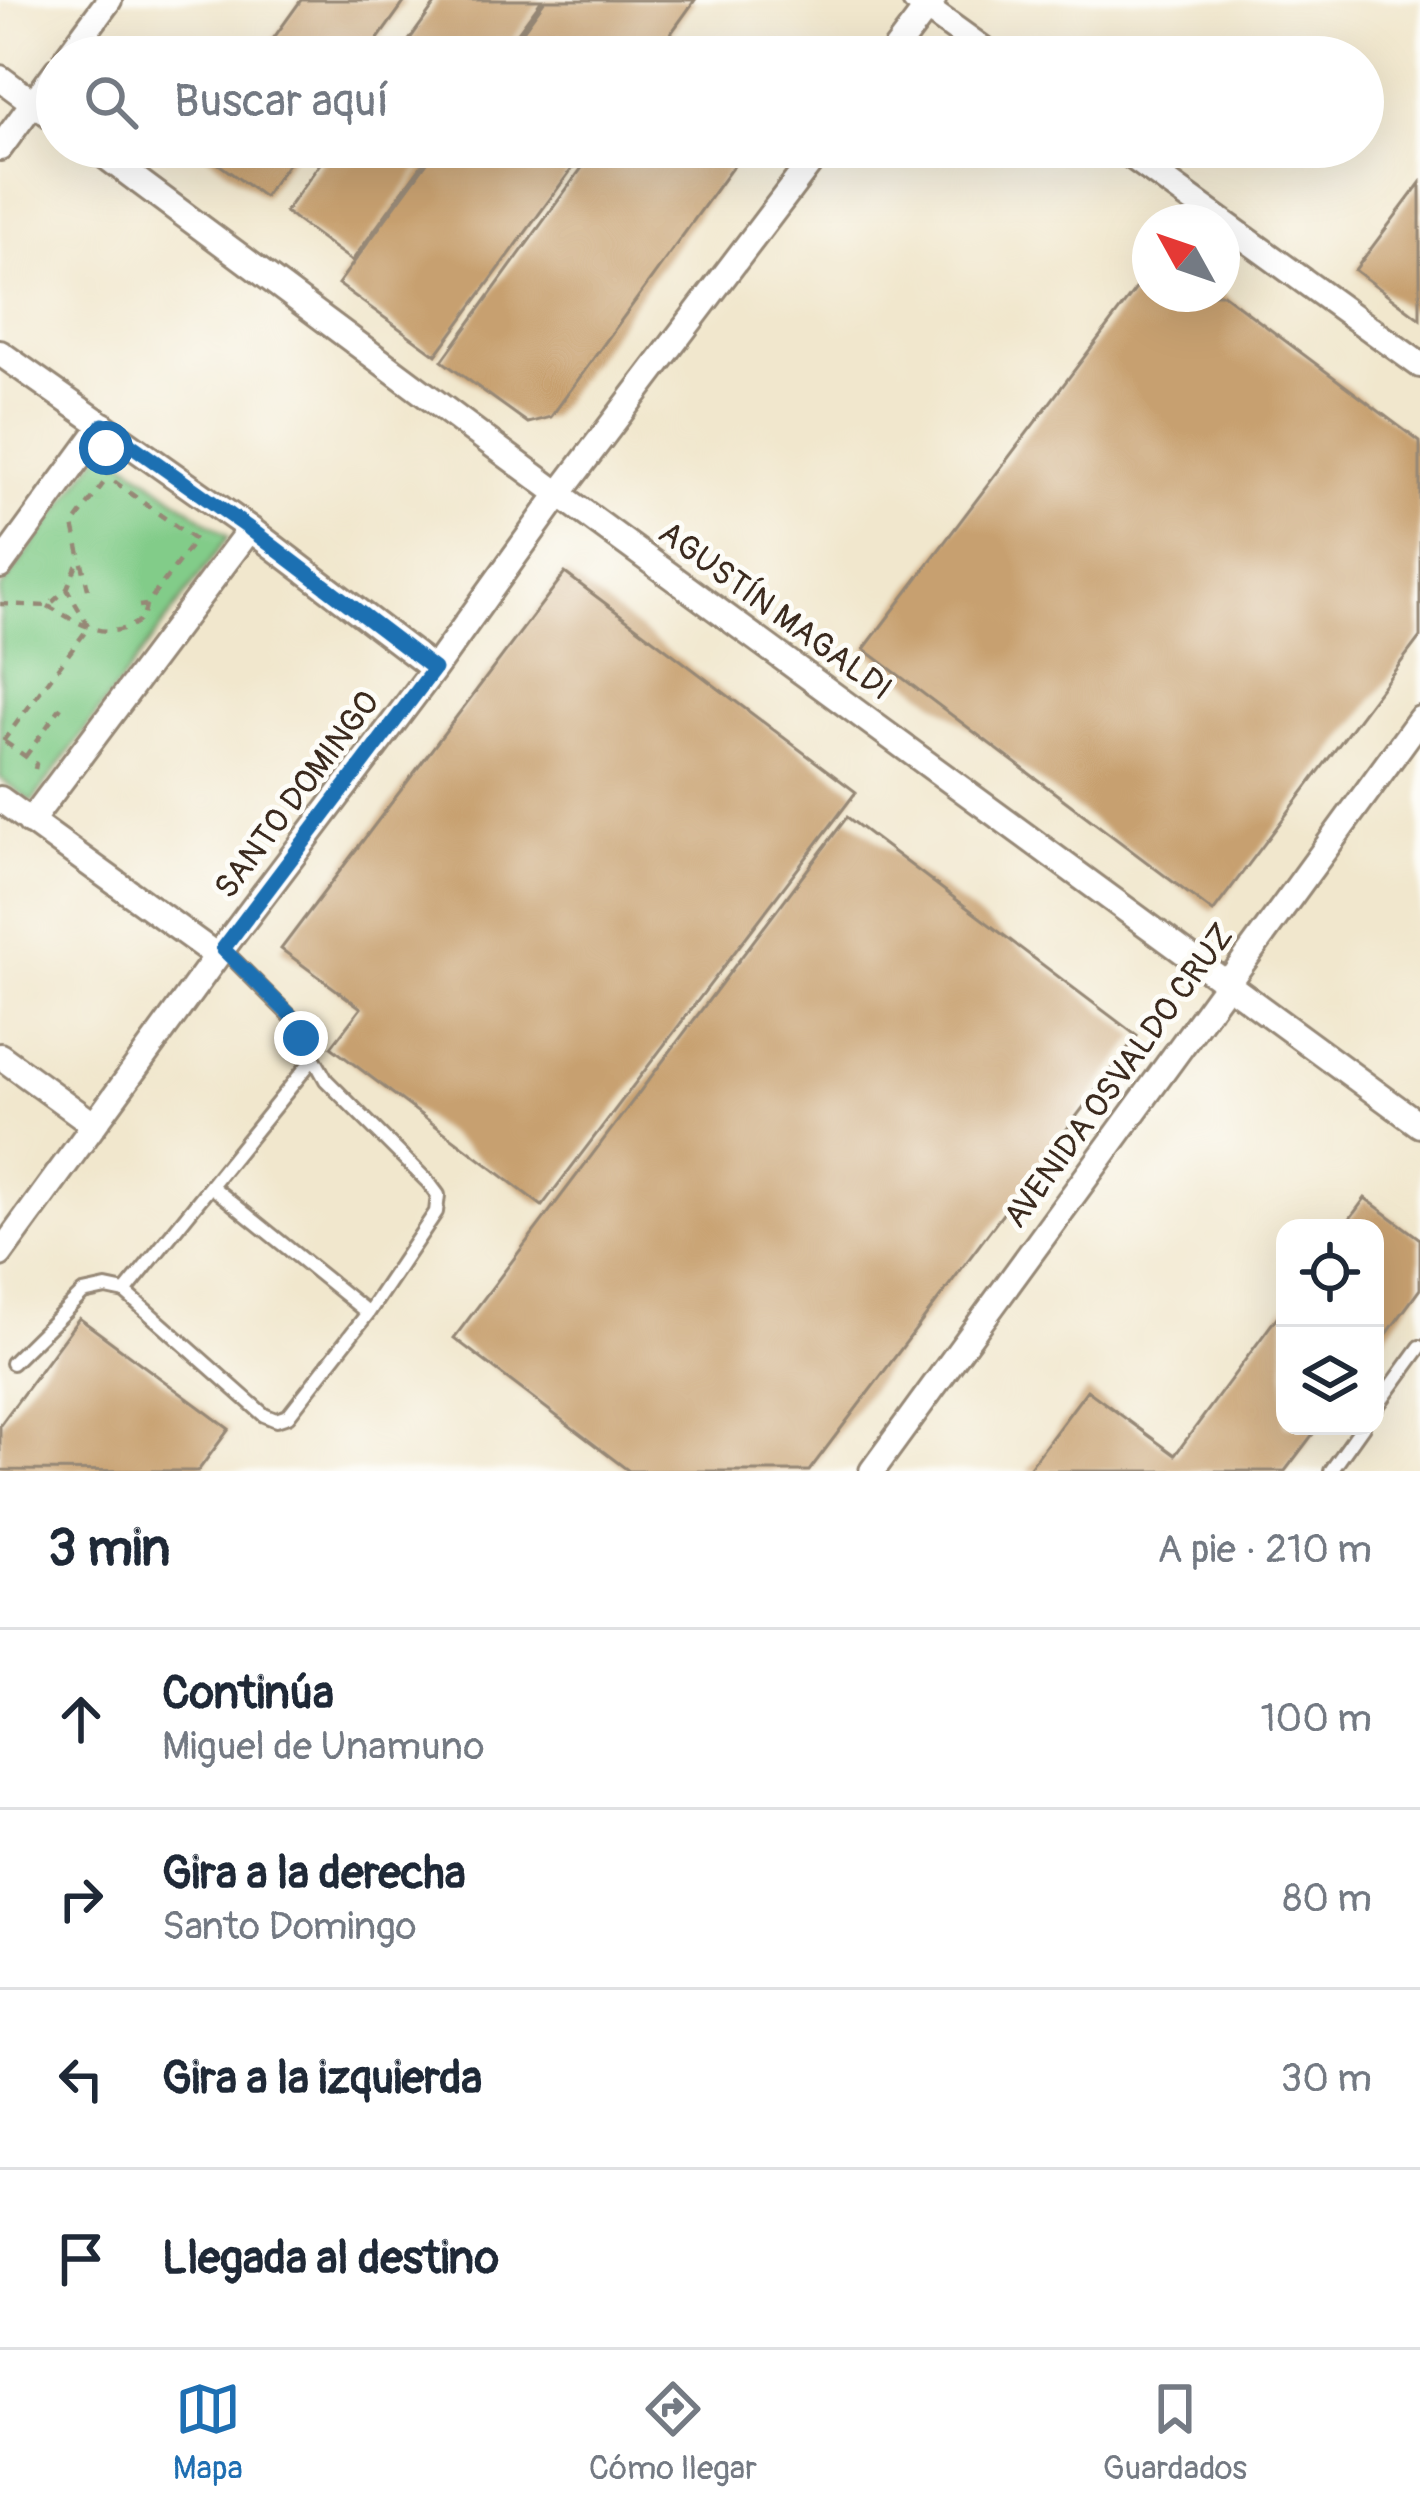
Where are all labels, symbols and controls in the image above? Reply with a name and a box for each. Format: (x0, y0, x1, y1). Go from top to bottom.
search box (36, 36, 1384, 168)
icon: search (78, 69, 144, 135)
text: Buscar aquí (174, 74, 389, 130)
north arrow (1132, 204, 1240, 312)
route start (79, 421, 133, 475)
street label: AGUSTÍN MAGALDI (650, 513, 900, 709)
street label: SANTO DOMINGO (206, 683, 388, 907)
street label: AVENIDA OSVALDO CRUZ (995, 916, 1243, 1236)
route end (274, 1011, 328, 1065)
map controls (1276, 1219, 1384, 1435)
button: locate (1276, 1219, 1384, 1327)
button: layers (1276, 1327, 1384, 1435)
text: 3 min (48, 1517, 170, 1581)
text: A pie · 210 m (1157, 1525, 1372, 1574)
text: Continúa (162, 1666, 334, 1722)
icon: ahead (48, 1686, 114, 1752)
text: 100 m (1260, 1694, 1372, 1743)
text: Miguel de Unamuno (162, 1722, 485, 1771)
text: Gira a la derecha (162, 1846, 466, 1902)
icon: right (48, 1866, 114, 1932)
text: 80 m (1283, 1874, 1372, 1923)
text: Santo Domingo (162, 1902, 417, 1951)
icon: left (48, 2046, 114, 2112)
text: Gira a la izquierda (162, 2051, 482, 2107)
text: 30 m (1281, 2054, 1372, 2103)
icon: arrive (48, 2226, 114, 2292)
text: Llegada al destino (162, 2231, 499, 2287)
tab: Mapa (173, 2376, 243, 2489)
tab: Cómo llegar (589, 2376, 757, 2489)
tab: Guardados (1103, 2376, 1247, 2489)

